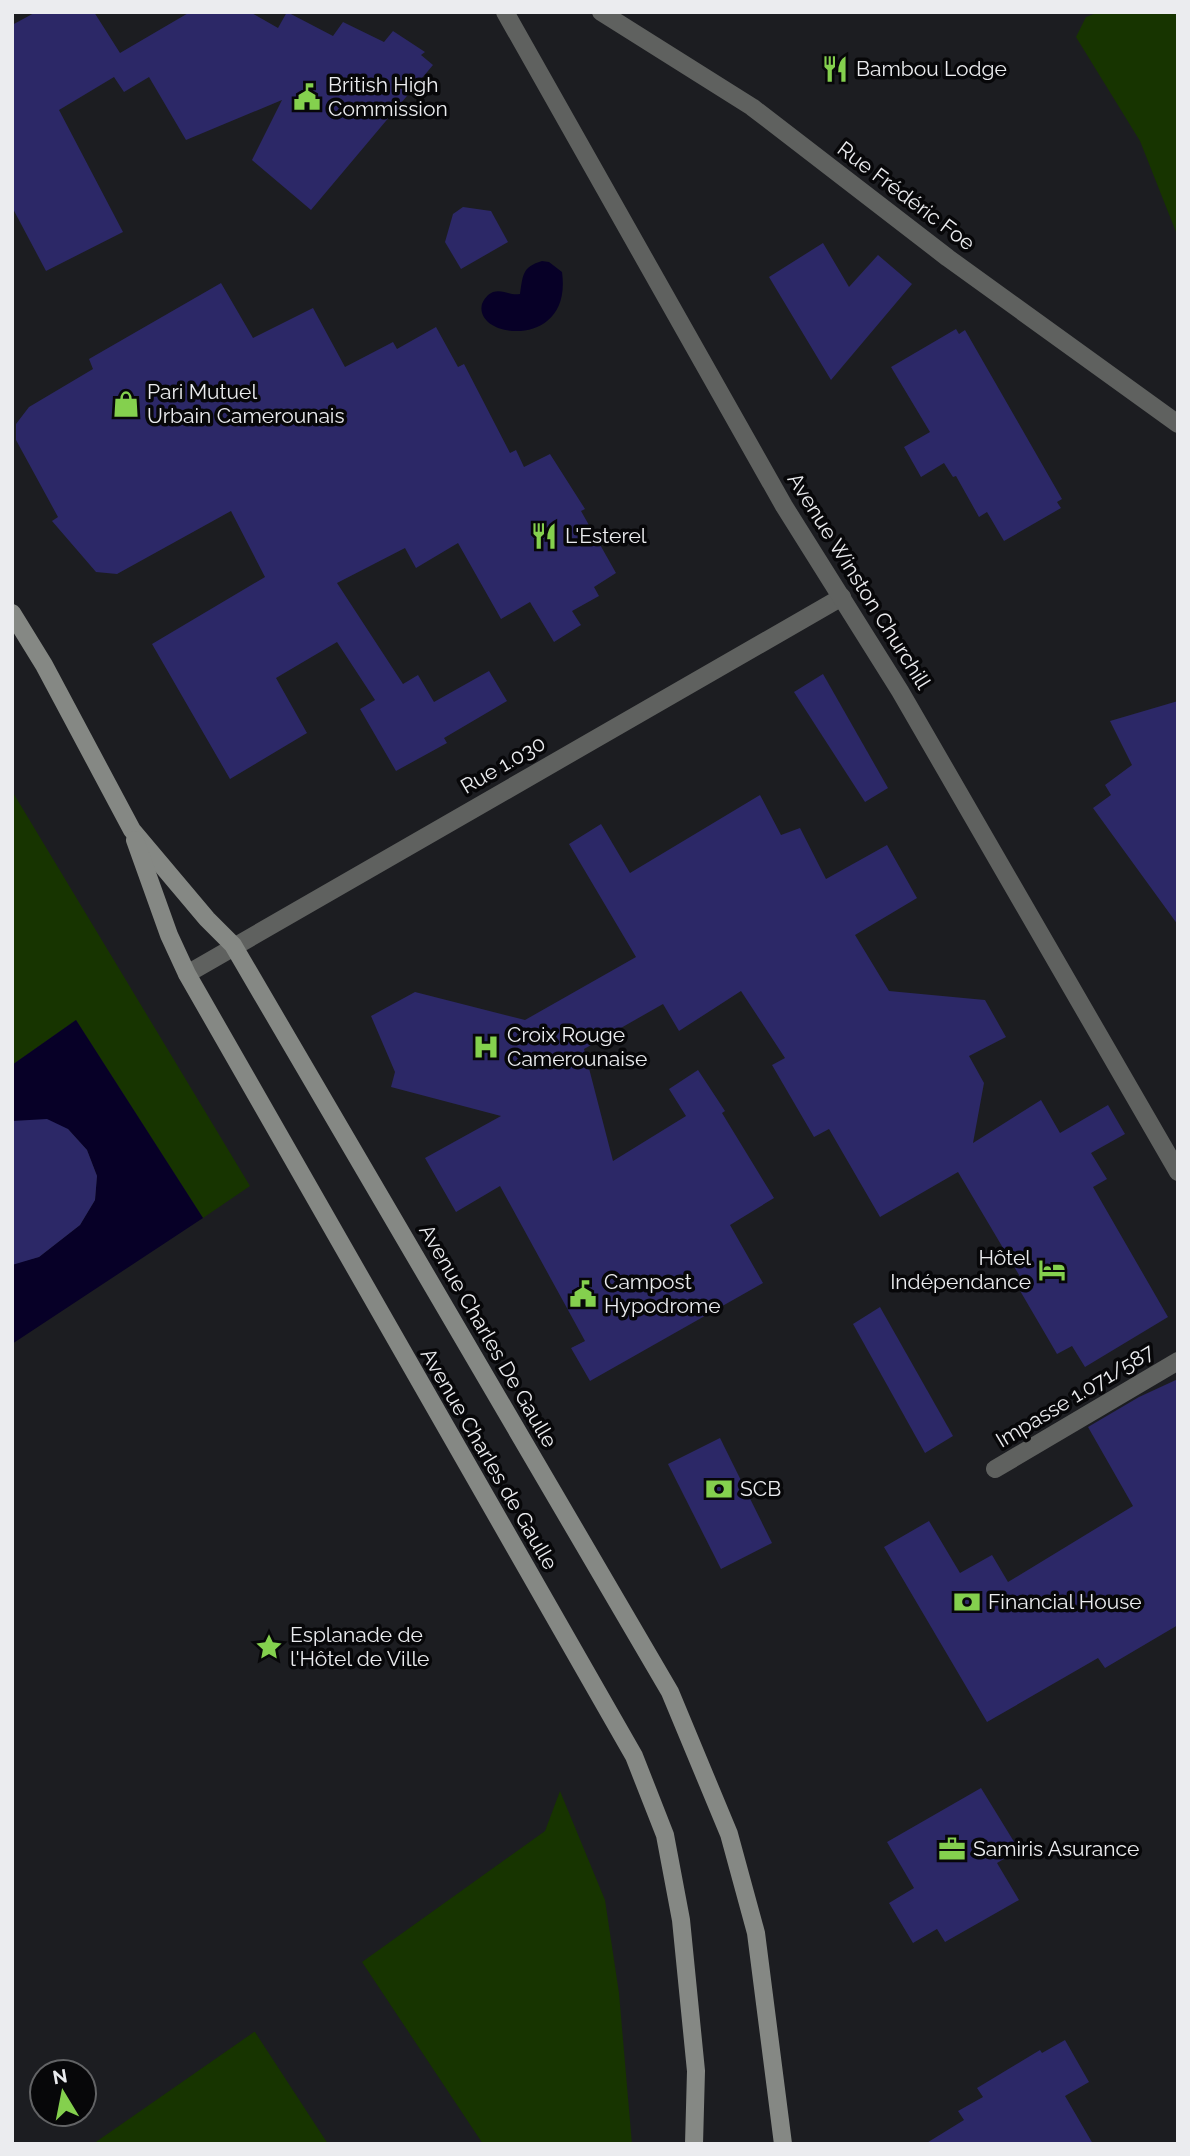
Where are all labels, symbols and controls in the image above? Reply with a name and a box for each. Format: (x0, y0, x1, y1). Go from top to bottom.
restaurant icon: Bambou Lodge (820, 54, 850, 84)
place label: Bambou Lodge (856, 56, 1007, 81)
place label: British High Commission (328, 72, 448, 121)
public building icon: British High Commission (292, 82, 322, 112)
street label: Rue Frédéric Foe (833, 136, 980, 255)
place label: Pari Mutuel Urbain Camerounais (147, 379, 345, 428)
shop icon: Pari Mutuel Urbain Camerounais (111, 389, 141, 419)
street label: Avenue Winston Churchill (783, 468, 936, 694)
restaurant icon: L'Esterel (529, 521, 559, 551)
place label: L'Esterel (565, 523, 647, 548)
street label: Rue 1.030 (456, 730, 550, 799)
place label: Croix Rouge Camerounaise (507, 1022, 647, 1071)
hospital icon: Croix Rouge Camerounaise (471, 1032, 501, 1062)
street label: Avenue Charles De Gaulle (414, 1220, 563, 1452)
place label: Hôtel Indépendance (890, 1245, 1031, 1294)
hotel icon: Hôtel Indépendance (1037, 1255, 1067, 1285)
place label: Campost Hypodrome (604, 1269, 721, 1318)
public building icon: Campost Hypodrome (568, 1279, 598, 1309)
street label: Impasse 1.071/587 (991, 1338, 1159, 1453)
street label: Avenue Charles de Gaulle (416, 1344, 563, 1574)
bank icon: SCB (704, 1474, 734, 1504)
place label: SCB (740, 1476, 781, 1501)
bank icon: Financial House (952, 1587, 982, 1617)
place label: Financial House (988, 1589, 1142, 1614)
place label: Esplanade de l'Hôtel de Ville (290, 1622, 429, 1671)
place icon: Esplanade de l'Hôtel de Ville (254, 1632, 284, 1662)
office icon: Samiris Asurance (937, 1834, 967, 1864)
place label: Samiris Asurance (973, 1836, 1139, 1861)
north arrow (28, 2058, 98, 2128)
text: N (51, 2064, 69, 2088)

